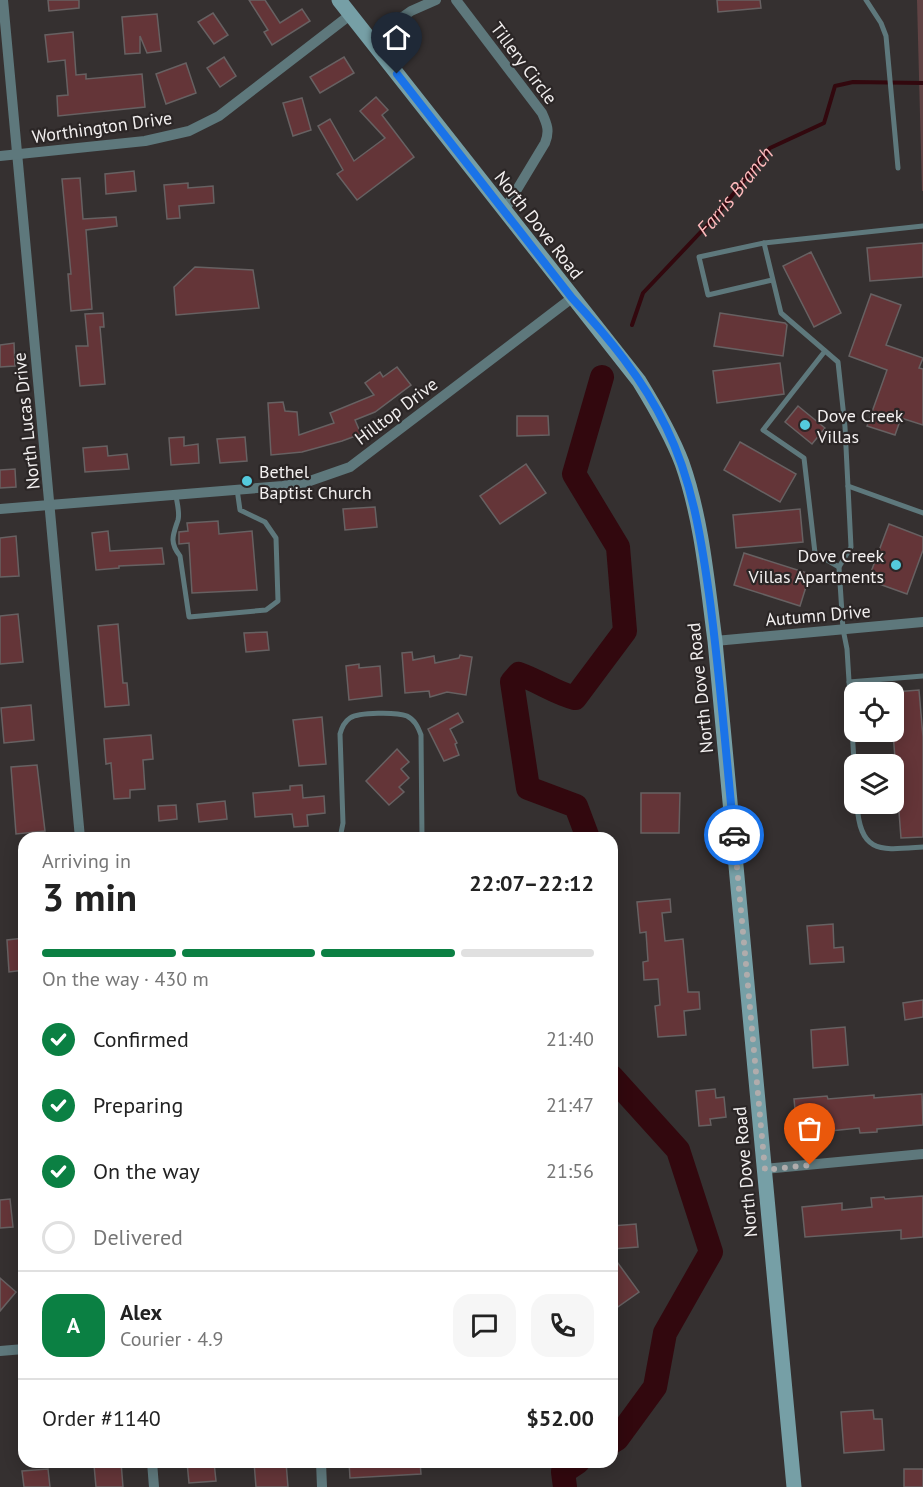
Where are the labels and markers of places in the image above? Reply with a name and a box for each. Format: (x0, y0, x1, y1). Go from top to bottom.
pin (371, 12, 422, 74)
place label: Dove Creek Villas (816, 404, 904, 448)
marker: Dove Creek Villas (798, 418, 812, 432)
place label: Bethel Baptist Church (259, 460, 372, 504)
marker: Bethel Baptist Church (240, 474, 254, 488)
place label: Dove Creek Villas Apartments (747, 544, 884, 588)
marker: Dove Creek Villas Apartments (889, 558, 903, 572)
pin (784, 1103, 835, 1165)

